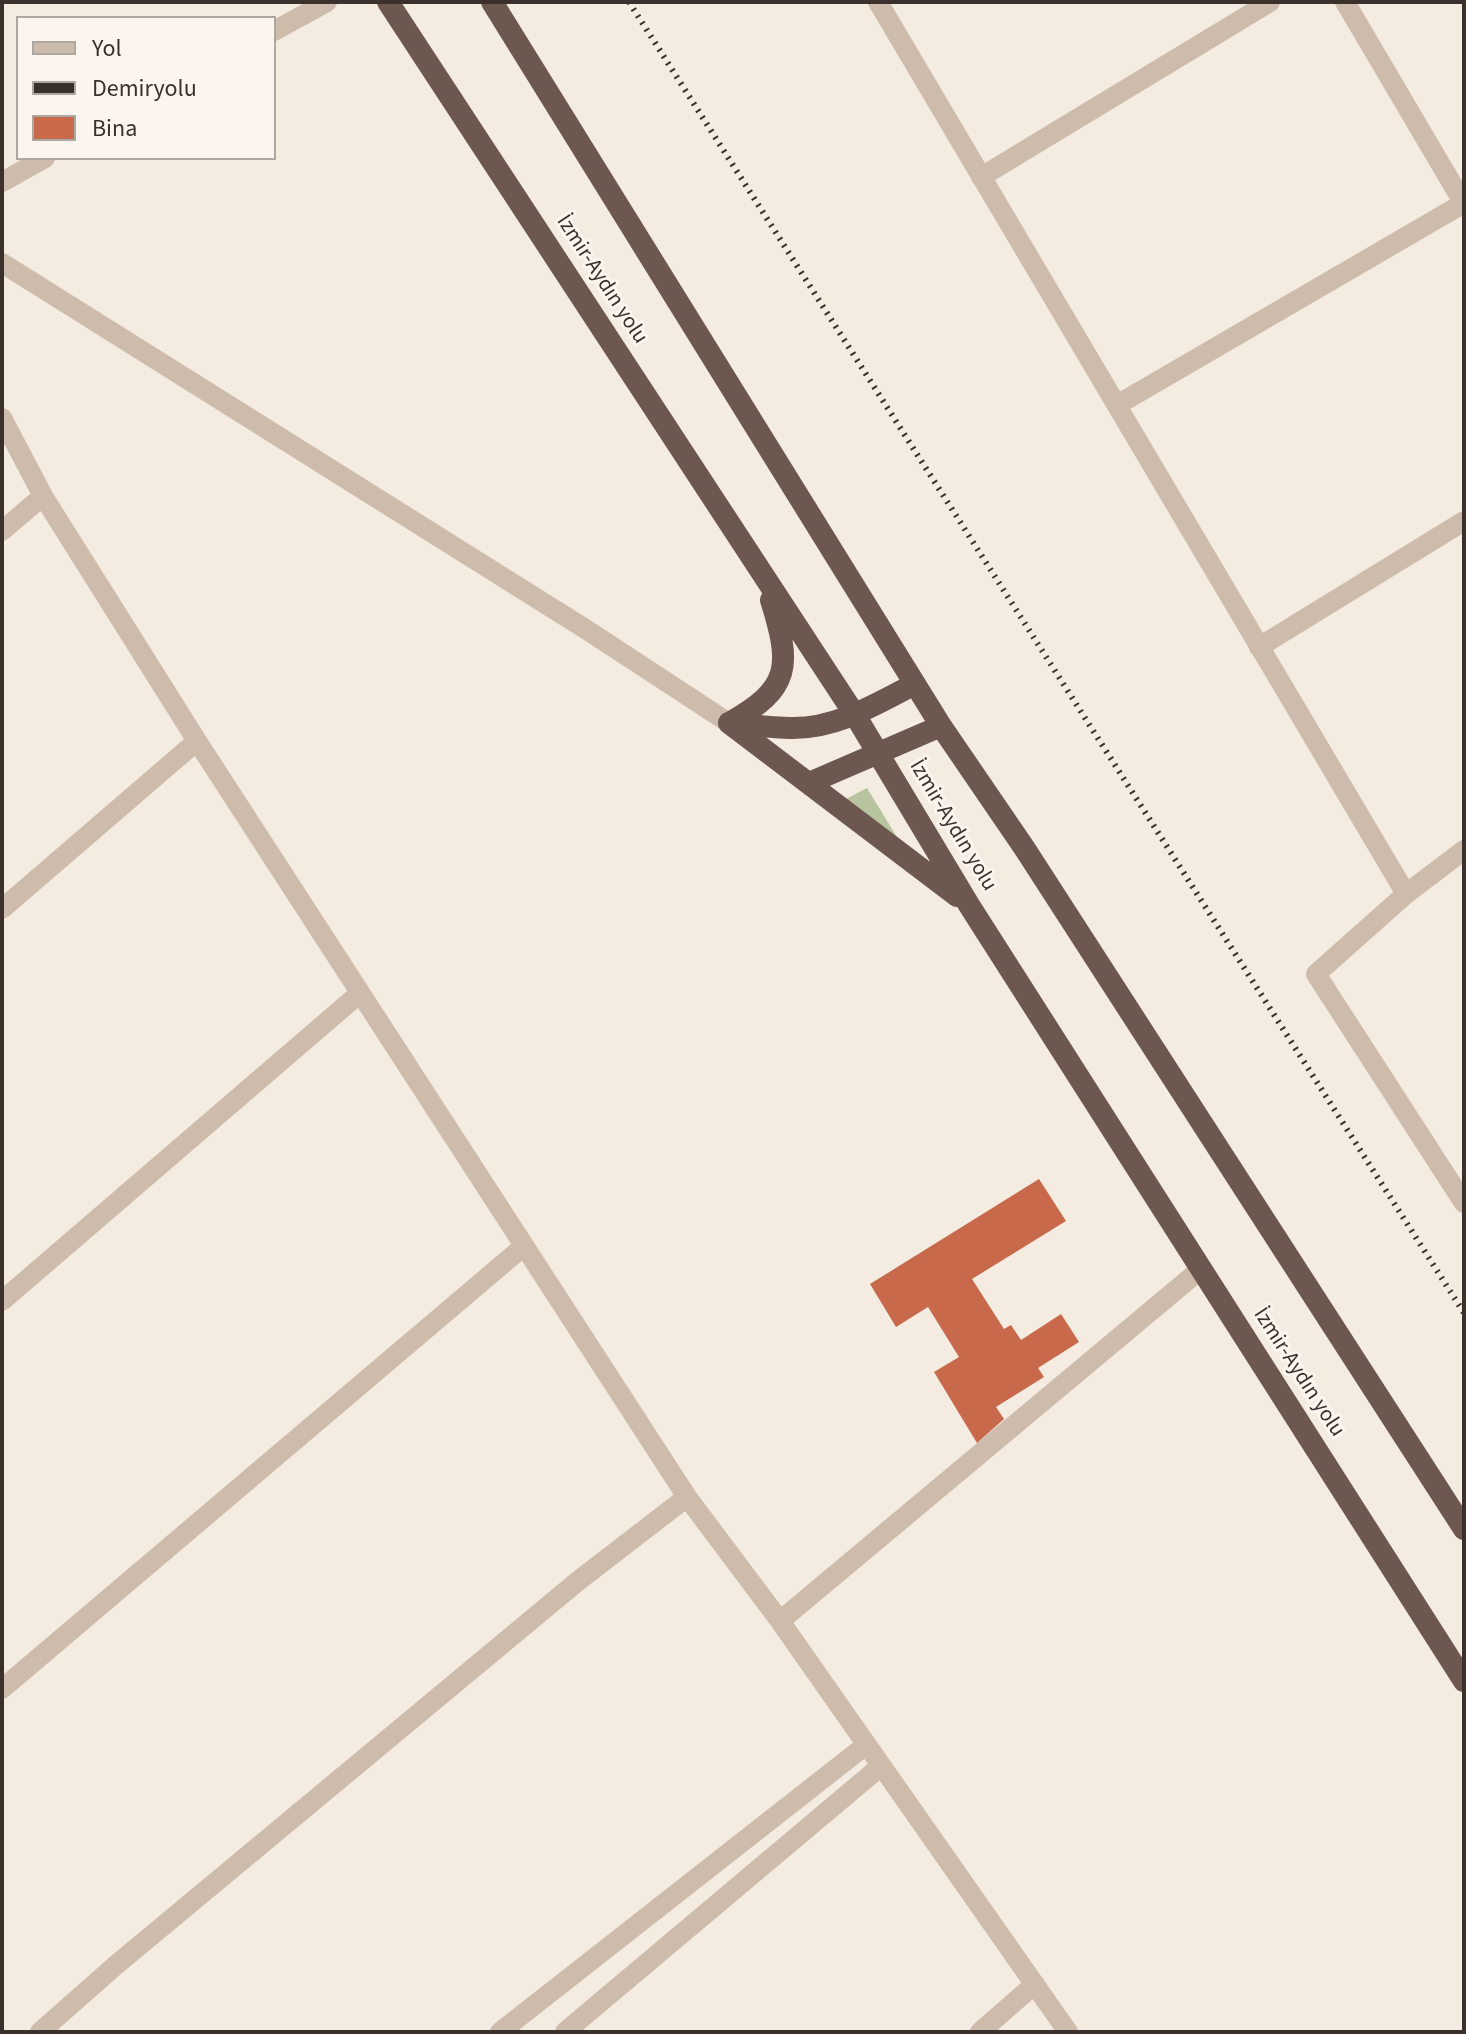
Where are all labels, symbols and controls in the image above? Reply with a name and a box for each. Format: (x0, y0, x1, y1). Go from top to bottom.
legend (16, 16, 276, 160)
text: Yol (92, 31, 122, 66)
text: Demiryolu (92, 71, 197, 106)
text: Bina (92, 111, 137, 146)
street label: İzmir-Aydın yolu (549, 211, 653, 349)
street label: İzmir-Aydın yolu (902, 756, 1002, 896)
street label: İzmir-Aydın yolu (1246, 1304, 1350, 1442)

